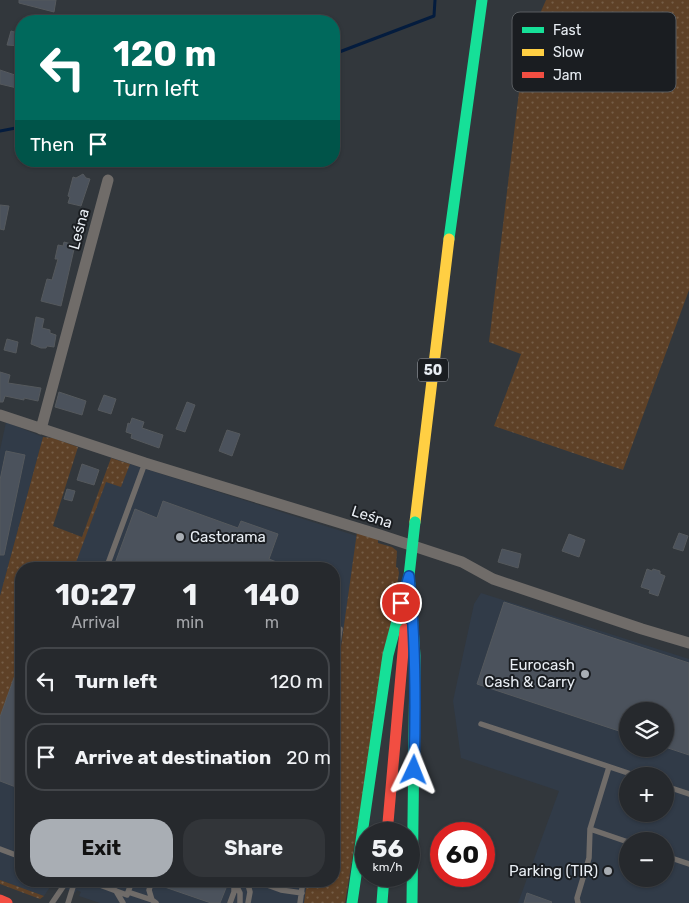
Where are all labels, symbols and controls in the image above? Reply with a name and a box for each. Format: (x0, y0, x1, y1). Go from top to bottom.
legend (512, 12, 676, 92)
text: Fast (553, 22, 582, 39)
text: 120 m (113, 33, 216, 75)
icon: left (30, 35, 95, 100)
text: Slow (553, 44, 584, 61)
text: Jam (553, 67, 582, 84)
text: Turn left (113, 75, 199, 102)
icon: arrive (84, 130, 112, 158)
text: Then (30, 133, 74, 156)
street label: Leśna (65, 207, 93, 251)
road number: 50 (418, 358, 448, 382)
street label: Leśna (349, 502, 395, 532)
place label: Castorama (190, 528, 266, 546)
marker: Castorama (174, 531, 186, 543)
text: 10:27 (55, 577, 136, 613)
text: 1 (183, 577, 197, 613)
text: 140 (244, 577, 300, 613)
pin (380, 582, 422, 624)
icon: arrive (387, 589, 415, 617)
text: Arrival (72, 613, 120, 632)
text: min (176, 613, 204, 632)
text: m (265, 613, 279, 632)
place label: Eurocash Cash & Carry (484, 656, 575, 691)
icon: left (32, 667, 60, 695)
marker: Eurocash Cash & Carry (579, 668, 591, 680)
text: Turn left (75, 670, 157, 693)
text: 120 m (270, 670, 323, 693)
map controls (619, 702, 674, 887)
button: layers (619, 702, 674, 757)
icon: arrive (32, 743, 60, 771)
position arrow (387, 743, 439, 795)
text: Arrive at destination (75, 746, 271, 769)
text: 20 m (286, 746, 331, 769)
button: + (619, 767, 674, 822)
button: Exit (30, 819, 173, 877)
button: Share (183, 819, 325, 877)
speed limit sign: 60 (430, 822, 495, 887)
button: − (619, 832, 674, 887)
text: 56 (371, 834, 404, 863)
text: km/h (373, 860, 402, 874)
place label: Parking (TIR) (509, 862, 598, 880)
marker: Parking (TIR) (602, 865, 614, 877)

